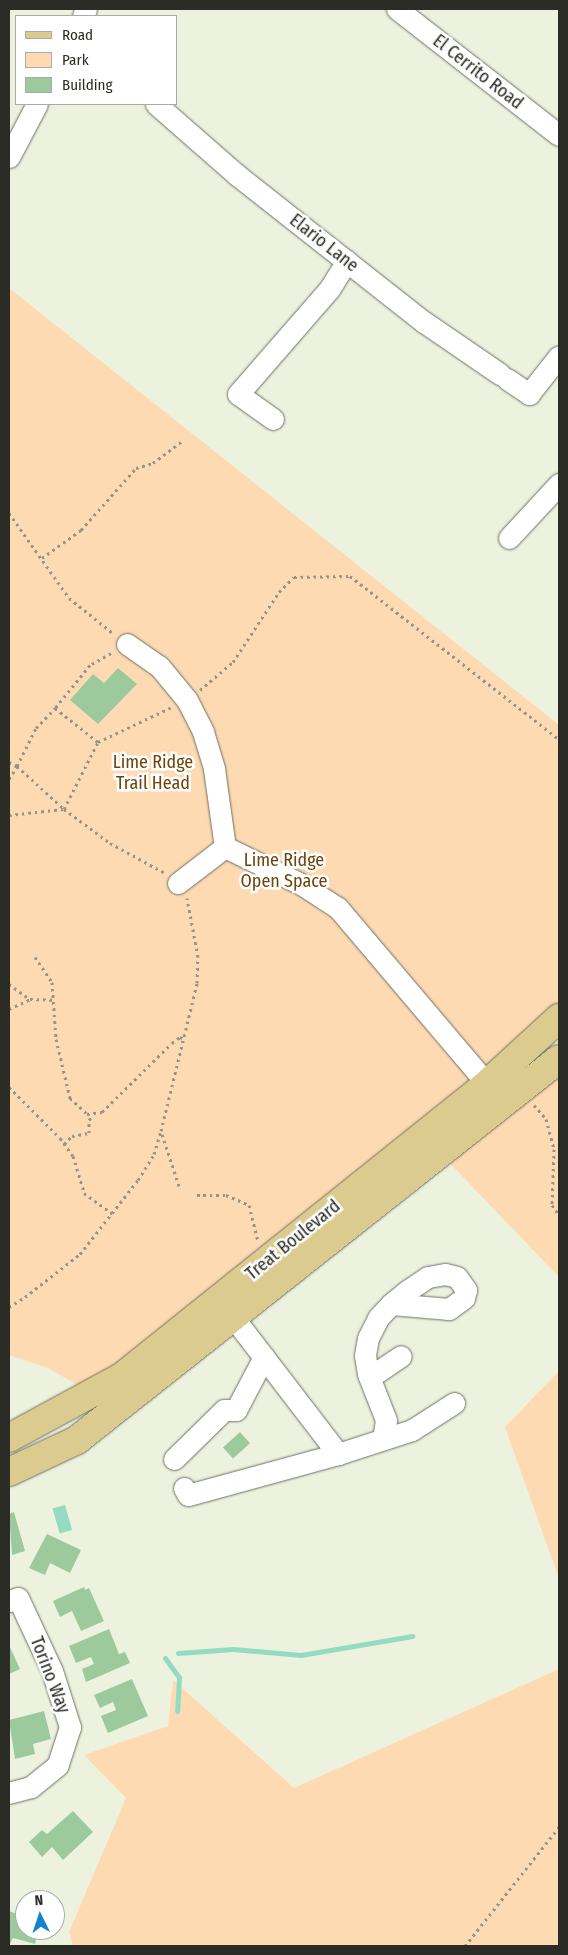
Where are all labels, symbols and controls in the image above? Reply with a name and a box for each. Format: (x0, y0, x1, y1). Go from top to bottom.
legend (15, 15, 178, 105)
text: Road (62, 26, 93, 44)
street label: El Cerrito Road (429, 30, 527, 114)
text: Park (62, 51, 89, 69)
text: Building (62, 76, 113, 94)
street label: Elario Lane (285, 209, 363, 277)
park label: Lime Ridge Trail Head (113, 752, 193, 794)
park label: Lime Ridge Open Space (241, 850, 327, 892)
street label: Treat Boulevard (241, 1195, 345, 1285)
street label: Torino Way (26, 1634, 74, 1716)
north arrow (15, 1890, 65, 1940)
text: N (34, 1892, 44, 1909)

